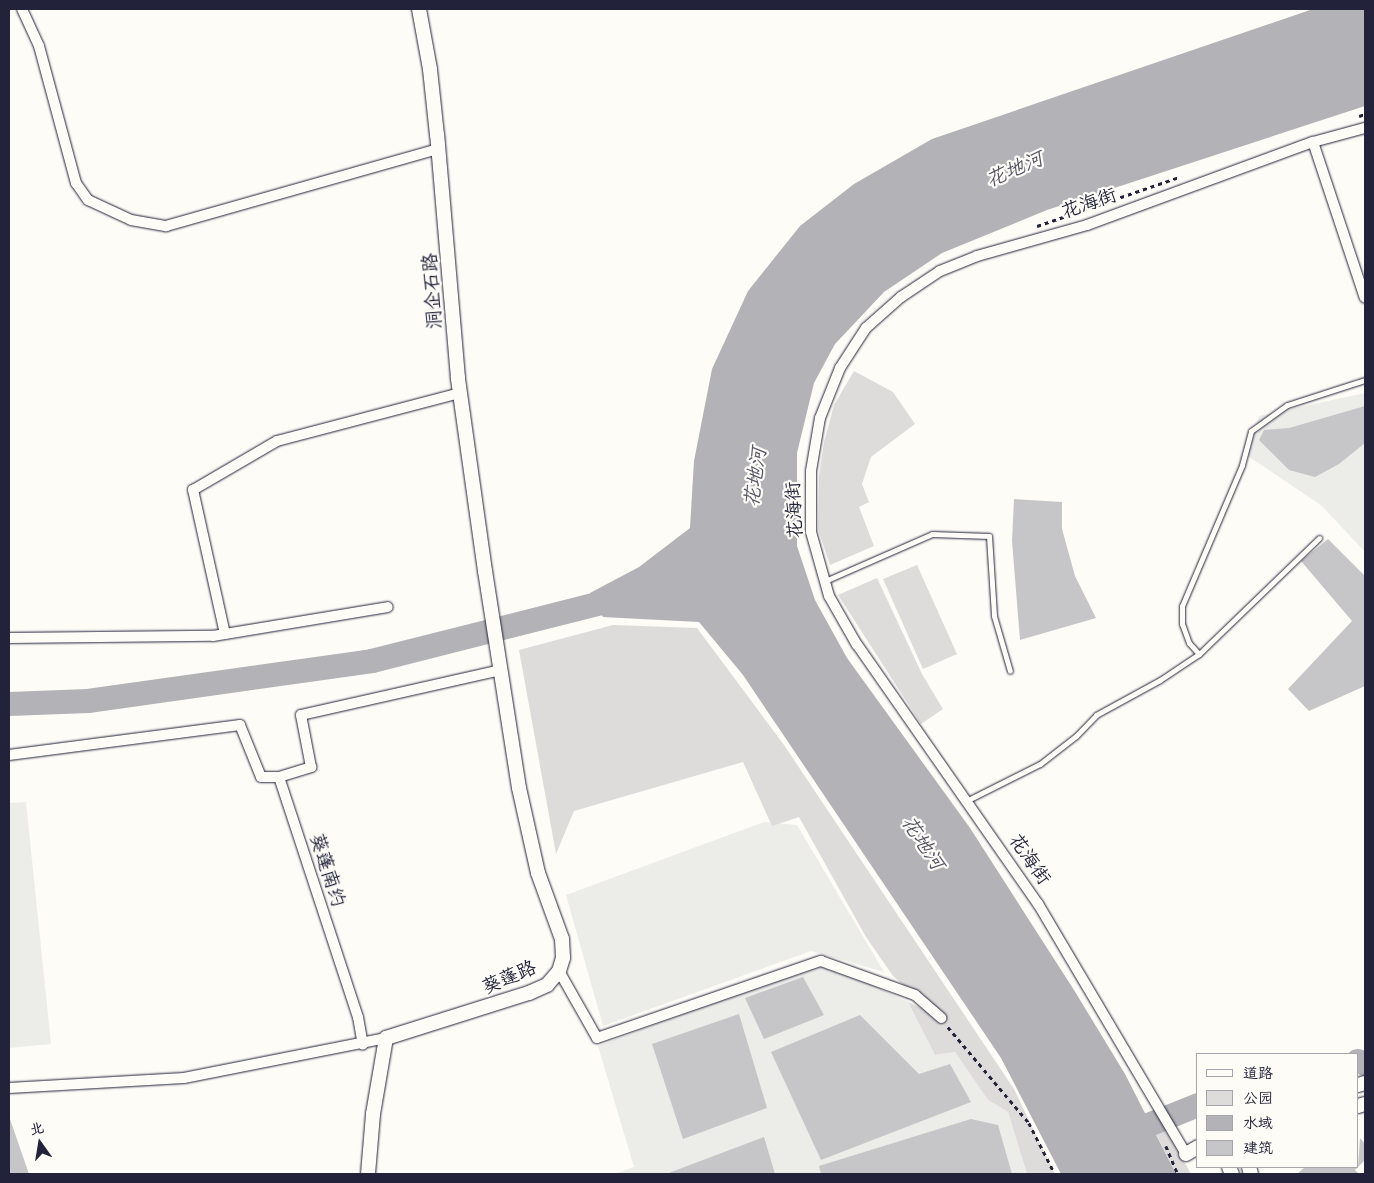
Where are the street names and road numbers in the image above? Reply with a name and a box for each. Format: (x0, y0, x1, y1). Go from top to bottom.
street label: 花海街 (1058, 183, 1120, 223)
street label: 洞企石路 (418, 252, 446, 330)
street label: 花海街 (781, 481, 807, 539)
street label: 花海街 (1004, 829, 1056, 889)
street label: 葵蓬南约 (305, 830, 351, 910)
street label: 葵蓬路 (478, 955, 540, 999)

